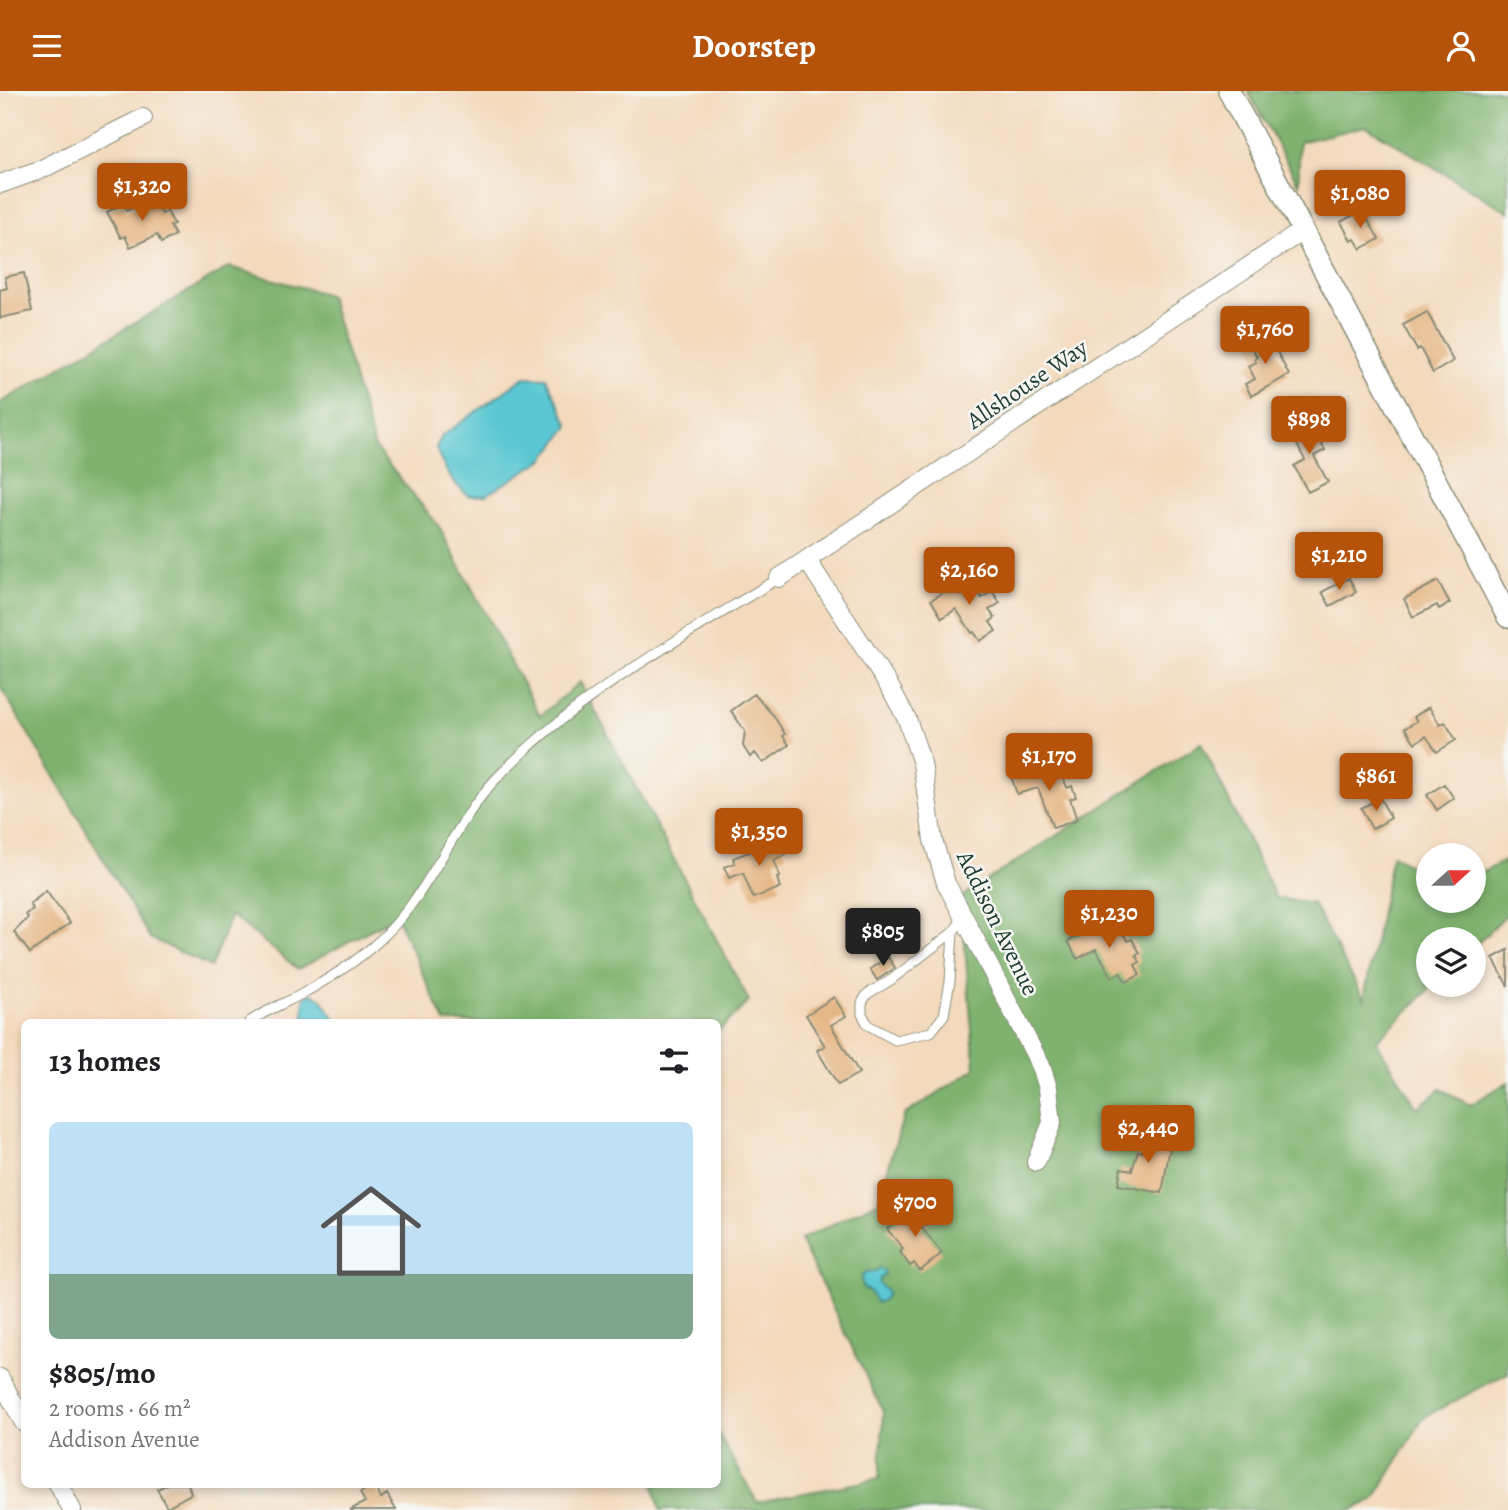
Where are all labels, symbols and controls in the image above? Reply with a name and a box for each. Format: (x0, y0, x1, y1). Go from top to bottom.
text: Doorstep (692, 24, 816, 68)
icon: menu (28, 27, 66, 65)
icon: person (1442, 27, 1480, 65)
pin: $1,320 (85, 163, 199, 223)
text: $1,320 (113, 170, 171, 201)
pin: $1,080 (1303, 171, 1417, 230)
text: $1,080 (1330, 177, 1390, 208)
pin: $1,760 (1208, 307, 1322, 366)
text: $1,760 (1236, 313, 1294, 344)
street label: Allshouse Way (959, 332, 1094, 437)
pin: $898 (1268, 397, 1350, 456)
text: $898 (1287, 403, 1331, 434)
pin: $1,210 (1282, 533, 1396, 592)
text: $1,210 (1311, 539, 1367, 570)
pin: $2,160 (912, 547, 1026, 607)
text: $2,160 (940, 554, 998, 585)
pin: $1,170 (992, 733, 1106, 793)
text: $1,170 (1022, 740, 1076, 771)
pin: $861 (1335, 753, 1417, 813)
text: $861 (1356, 760, 1396, 791)
pin: $1,350 (702, 809, 816, 868)
text: $1,350 (731, 815, 787, 846)
north arrow (1416, 843, 1486, 913)
map controls (1416, 843, 1486, 997)
street label: Addison Avenue (949, 844, 1047, 1001)
pin: $1,230 (1052, 891, 1166, 950)
text: $1,230 (1080, 897, 1138, 928)
pin: $805 (842, 909, 924, 968)
text: $805 (861, 915, 905, 946)
button: layers (1416, 927, 1486, 997)
text: 13 homes (49, 1041, 161, 1081)
icon: filters (655, 1042, 693, 1080)
pin: $2,440 (1091, 1105, 1205, 1165)
text: $2,440 (1117, 1112, 1179, 1143)
icon: home (308, 1168, 434, 1294)
pin: $700 (874, 1179, 956, 1239)
text: $700 (893, 1186, 937, 1217)
text: $805/mo (49, 1353, 156, 1393)
text: 2 rooms · 66 m² (49, 1393, 191, 1424)
text: Addison Avenue (49, 1424, 200, 1455)

